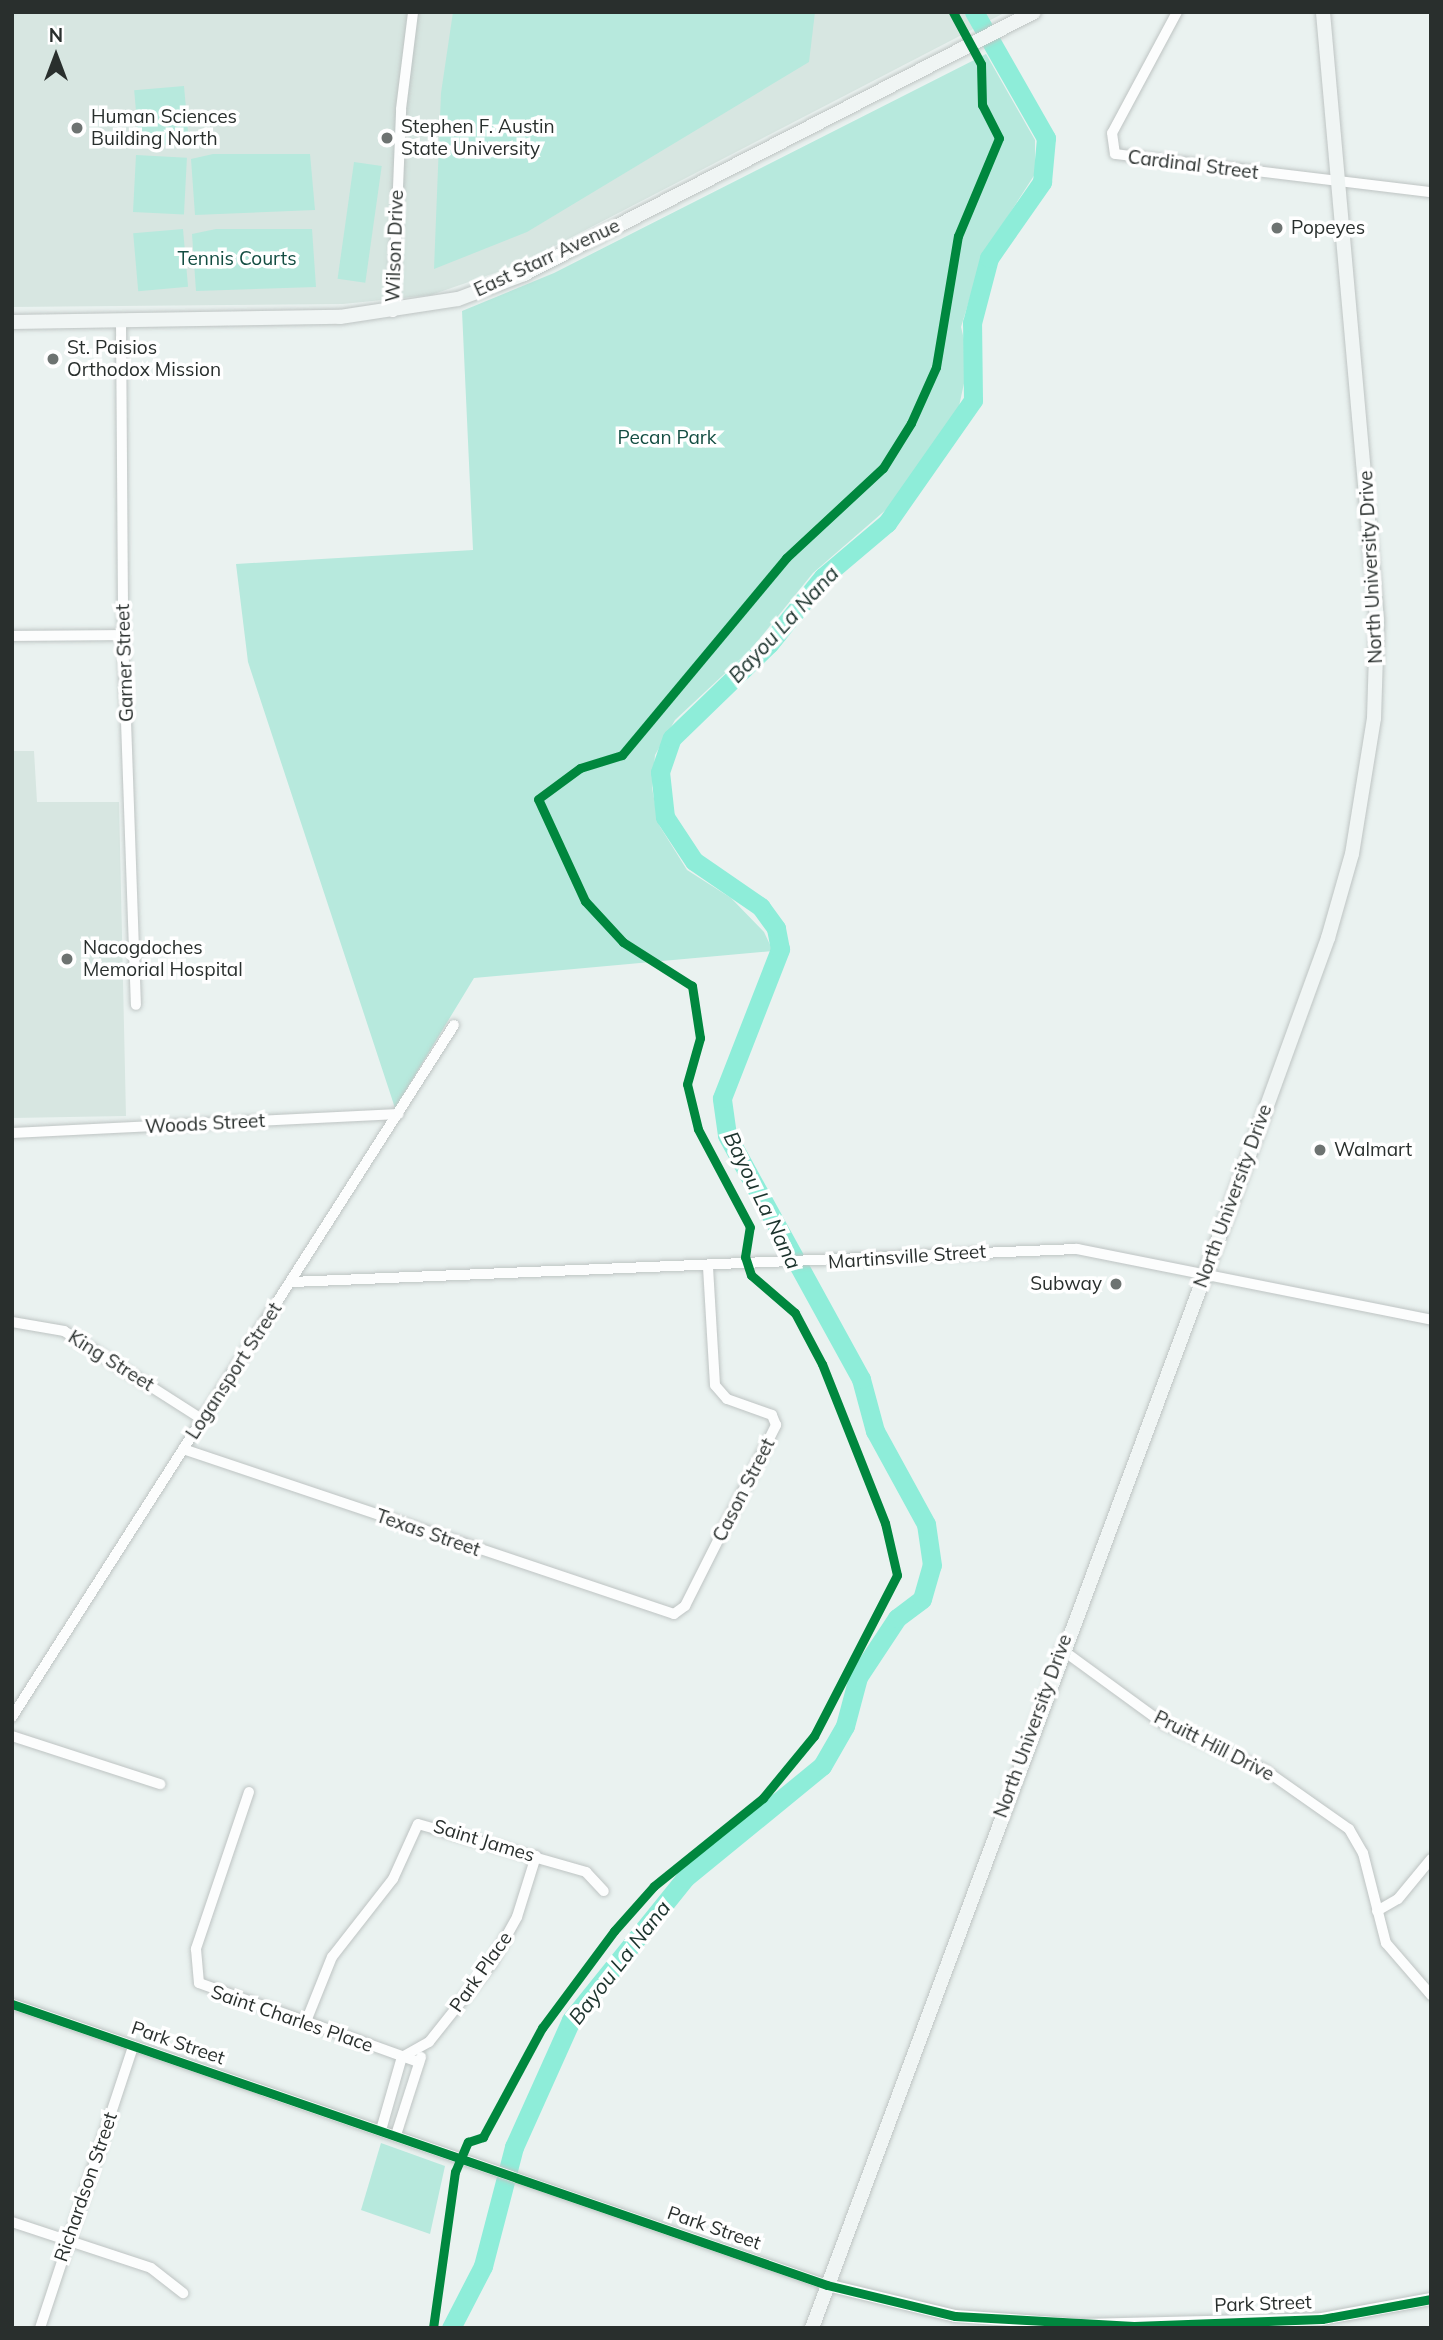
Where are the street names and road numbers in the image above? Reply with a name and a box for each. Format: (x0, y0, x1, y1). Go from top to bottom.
street label: Cardinal Street (1126, 146, 1260, 184)
street label: Wilson Drive (382, 189, 408, 303)
street label: East Starr Avenue (471, 214, 623, 302)
street label: North University Drive (1355, 470, 1387, 664)
street label: Garner Street (112, 604, 138, 722)
street label: North University Drive (1189, 1101, 1277, 1291)
street label: Woods Street (144, 1109, 266, 1139)
street label: Martinsville Street (827, 1240, 987, 1274)
street label: Logansport Street (181, 1298, 287, 1444)
street label: King Street (64, 1326, 158, 1396)
street label: Cason Street (708, 1434, 780, 1546)
street label: Texas Street (373, 1505, 483, 1561)
street label: North University Drive (989, 1631, 1077, 1821)
street label: Pruitt Hill Drive (1150, 1706, 1278, 1786)
street label: Saint James (431, 1815, 537, 1867)
street label: Park Place (445, 1927, 517, 2017)
street label: Saint Charles Place (208, 1981, 376, 2057)
street label: Park Street (128, 2016, 228, 2070)
street label: Richardson Street (50, 2109, 122, 2265)
street label: Park Street (664, 2201, 764, 2255)
street label: Park Street (1214, 2291, 1312, 2317)

